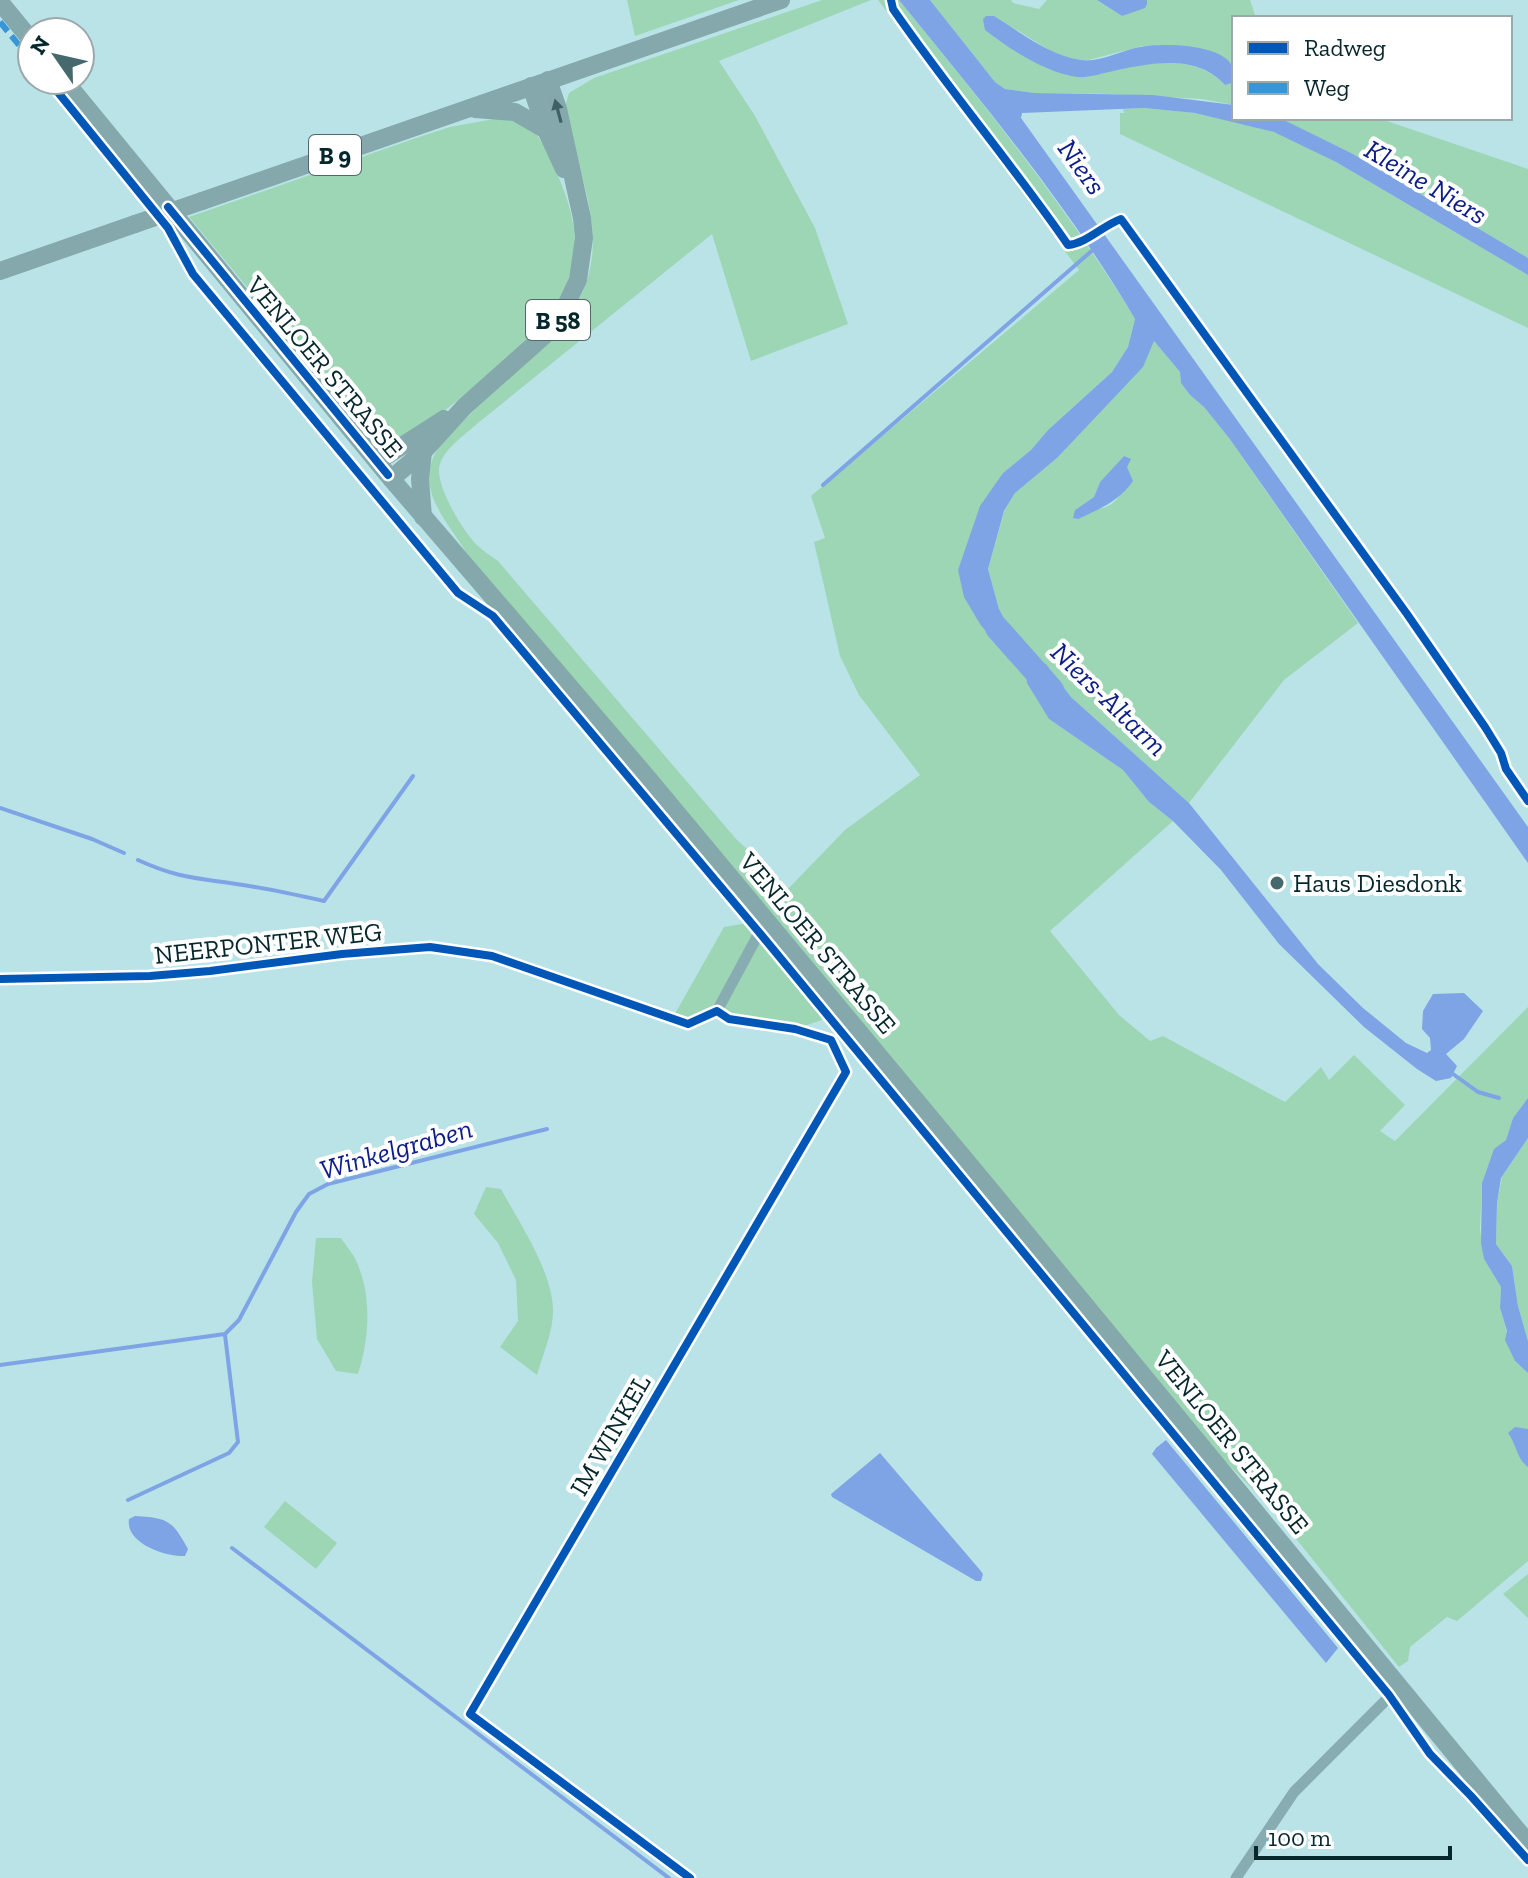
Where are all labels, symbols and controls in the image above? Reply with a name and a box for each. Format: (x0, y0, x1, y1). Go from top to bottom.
north arrow (16, 16, 96, 96)
legend (1232, 16, 1512, 120)
text: N (24, 30, 56, 60)
text: Radweg (1304, 33, 1386, 62)
text: Weg (1304, 73, 1350, 102)
one-way arrow (551, 99, 564, 123)
water label: Niers (1051, 133, 1113, 201)
water label: Kleine Niers (1359, 133, 1493, 231)
road number: B 9 (309, 135, 361, 175)
street label: VENLOER STRASSE (239, 269, 410, 464)
road number: B 58 (526, 300, 590, 340)
water label: Niers-Altarm (1044, 635, 1174, 763)
street label: VENLOER STRASSE (732, 845, 903, 1040)
place label: Haus Diesdonk (1293, 867, 1463, 899)
marker: Haus Diesdonk (1268, 874, 1286, 892)
street label: NEERPONTER WEG (153, 915, 383, 971)
water label: Winkelgraben (316, 1112, 476, 1186)
street label: VENLOER STRASSE (1147, 1343, 1316, 1540)
street label: IM WINKEL (563, 1369, 657, 1501)
scale bar (1256, 1810, 1450, 1860)
text: 100 m (1268, 1823, 1331, 1852)

